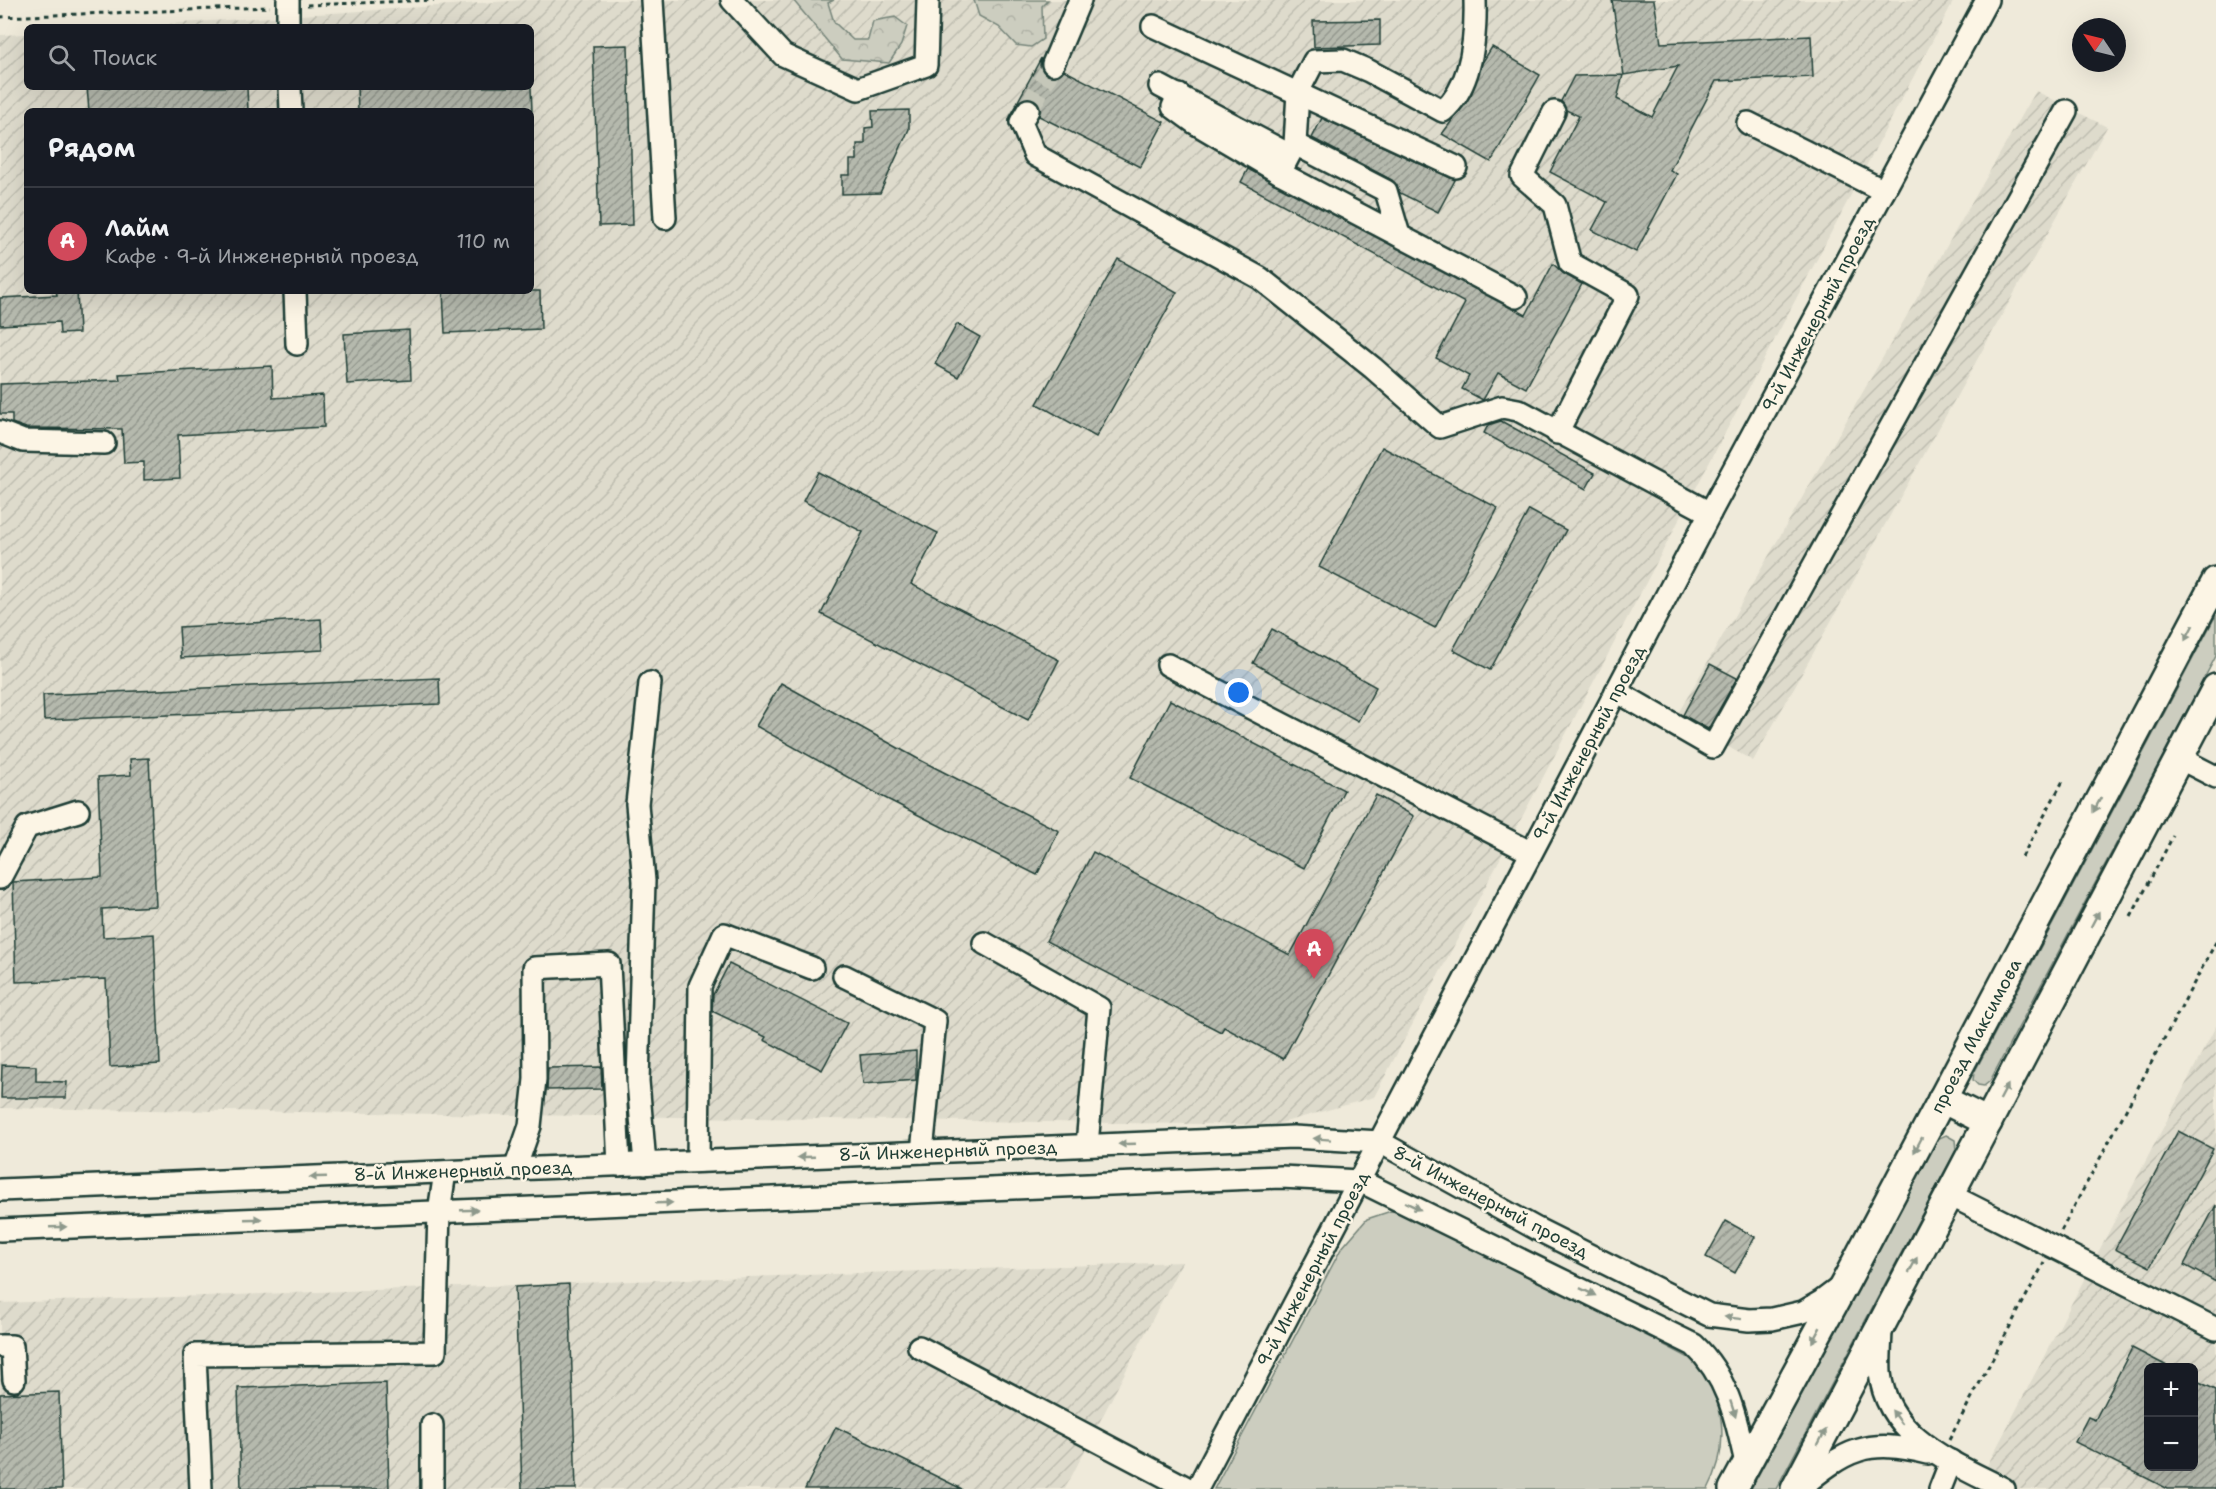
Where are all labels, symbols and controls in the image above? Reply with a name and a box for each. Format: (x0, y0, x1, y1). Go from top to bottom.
north arrow (2072, 18, 2126, 72)
search box (24, 24, 534, 90)
icon: search (45, 41, 78, 74)
text: Поиск (93, 43, 157, 72)
text: Рядом (48, 130, 135, 165)
street label: 9-й Инженерный проезд (1756, 211, 1880, 416)
text: Лайм (105, 214, 169, 243)
text: A (60, 228, 75, 254)
text: 110 m (456, 228, 510, 254)
text: Кафе · 9-й Инженерный проезд (105, 243, 419, 269)
one-way arrow (2184, 625, 2194, 642)
street label: 9-й Инженерный проезд (1527, 640, 1651, 845)
your location (1224, 678, 1253, 707)
one-way arrow (2093, 797, 2102, 814)
one-way arrow (2090, 911, 2100, 928)
pin: A (1294, 930, 1334, 979)
street label: проезд Максимова (1925, 955, 2027, 1117)
one-way arrow (1999, 1083, 2009, 1100)
one-way arrow (1312, 1134, 1331, 1143)
street label: 8-й Инженерный проезд (838, 1135, 1058, 1167)
one-way arrow (1913, 1136, 1923, 1153)
one-way arrow (1117, 1139, 1136, 1148)
street label: 8-й Инженерный проезд (1389, 1140, 1594, 1264)
one-way arrow (797, 1152, 816, 1162)
street label: 8-й Инженерный проезд (353, 1155, 573, 1187)
street label: 9-й Инженерный проезд (1251, 1166, 1375, 1371)
one-way arrow (308, 1173, 327, 1182)
one-way arrow (654, 1198, 673, 1207)
one-way arrow (1404, 1202, 1421, 1211)
one-way arrow (460, 1206, 479, 1215)
one-way arrow (244, 1215, 263, 1224)
one-way arrow (49, 1223, 68, 1232)
one-way arrow (1908, 1256, 1918, 1273)
one-way arrow (1579, 1288, 1596, 1297)
one-way arrow (1723, 1314, 1742, 1323)
one-way arrow (1811, 1327, 1821, 1344)
map controls (2144, 1363, 2198, 1471)
button: + (2144, 1363, 2198, 1417)
one-way arrow (1729, 1400, 1738, 1418)
one-way arrow (1891, 1410, 1903, 1426)
button: − (2144, 1417, 2198, 1471)
one-way arrow (1817, 1428, 1827, 1445)

